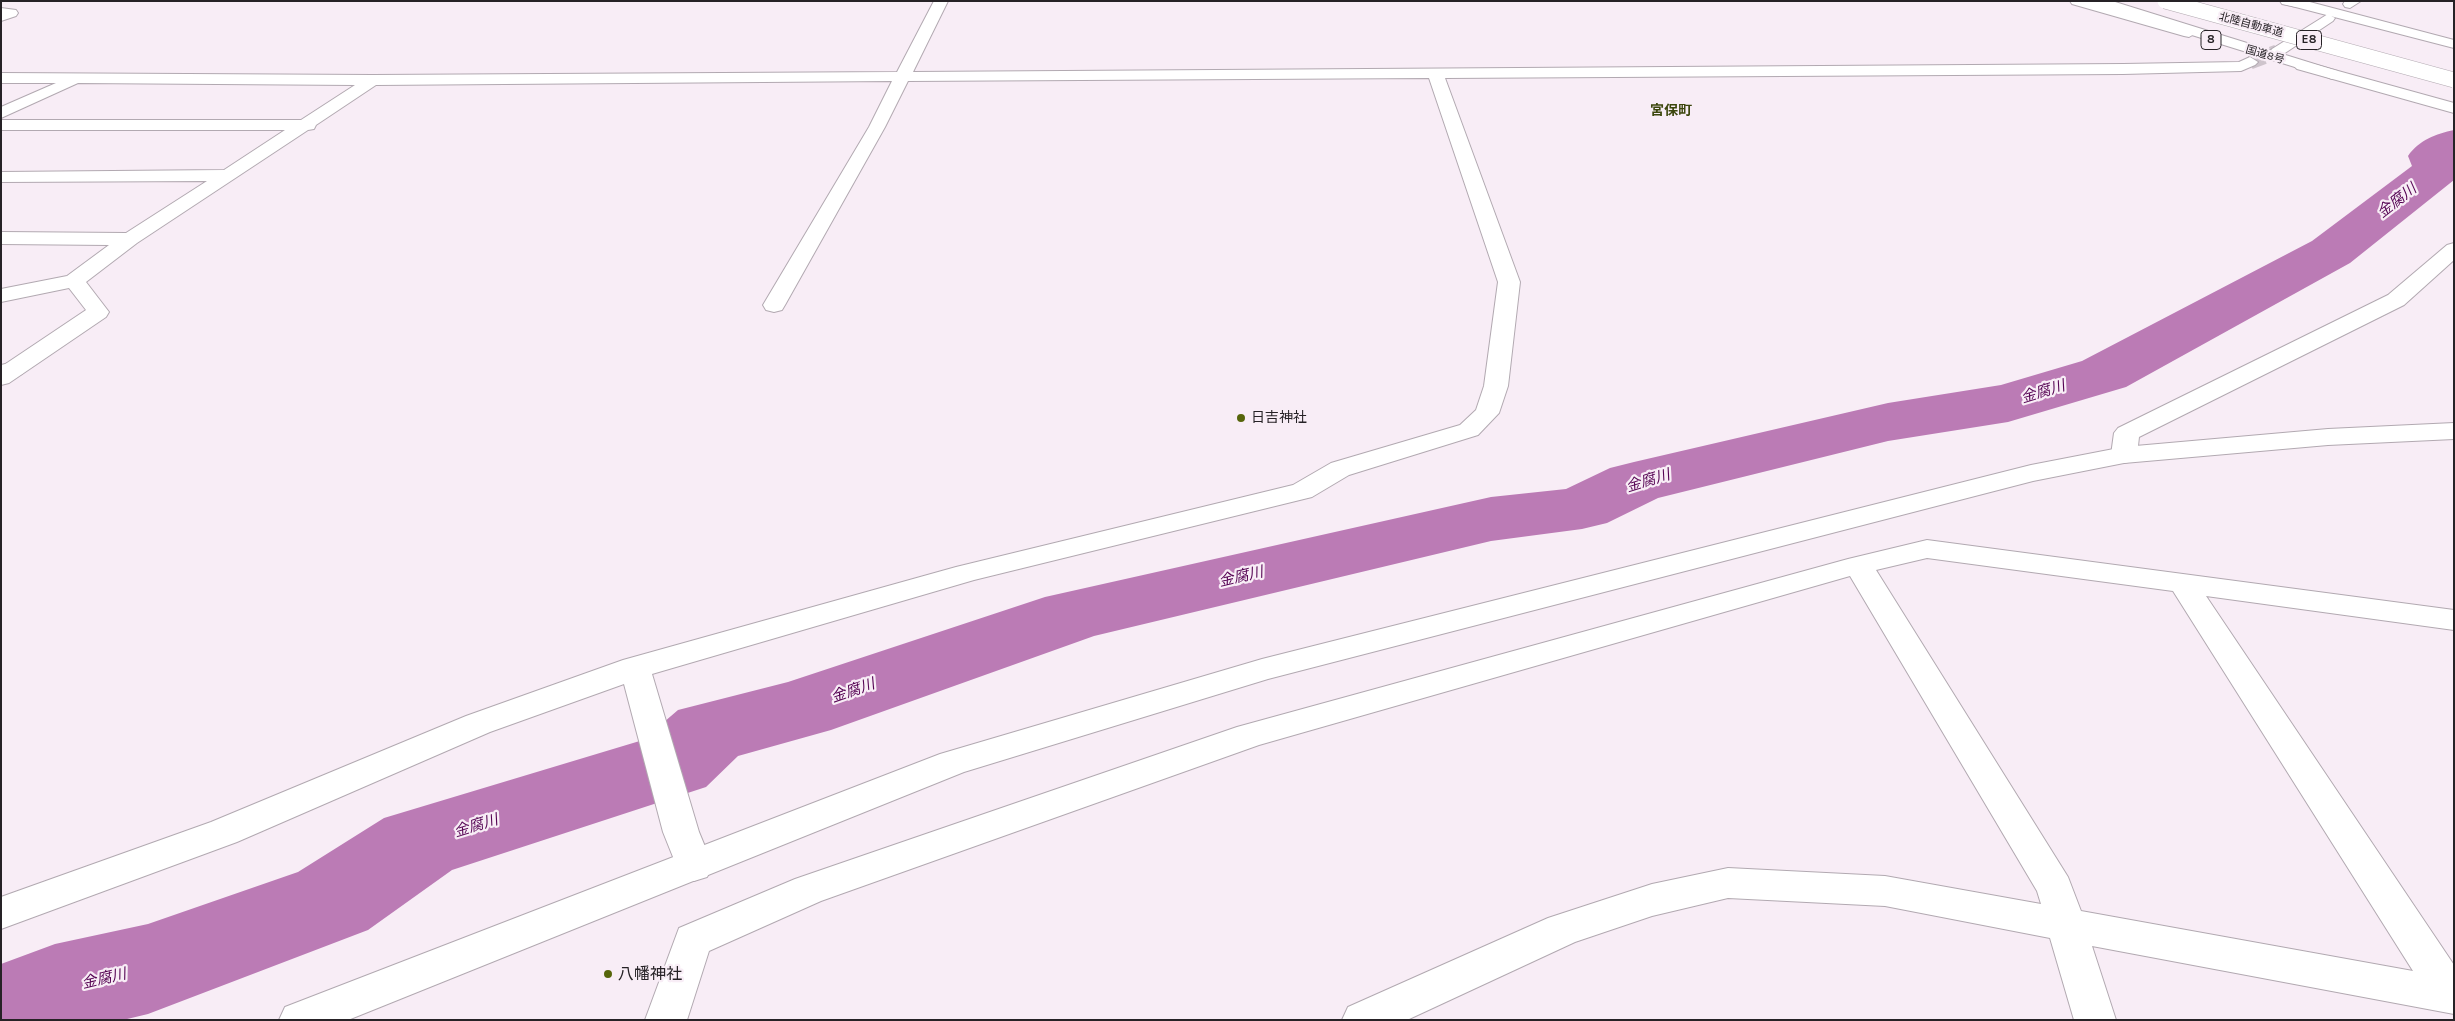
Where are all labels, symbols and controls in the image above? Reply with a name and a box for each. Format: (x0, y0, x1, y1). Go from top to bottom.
street label: 北陸自動車道 (2217, 10, 2285, 40)
road number: 8 (2201, 30, 2221, 50)
road number: E8 (2296, 30, 2322, 50)
street label: 国道8号 (2244, 43, 2286, 67)
district label: 宮保町 (1650, 103, 1692, 119)
water label: 金腐川 (2374, 180, 2420, 222)
water label: 金腐川 (2019, 377, 2067, 407)
place label: 日吉神社 (1251, 410, 1307, 426)
marker: 日吉神社 (1235, 412, 1247, 424)
water label: 金腐川 (1624, 466, 1672, 496)
water label: 金腐川 (1217, 563, 1265, 591)
water label: 金腐川 (829, 675, 877, 707)
water label: 金腐川 (452, 811, 500, 841)
place label: 八幡神社 (618, 964, 682, 984)
water label: 金腐川 (80, 965, 128, 993)
marker: 八幡神社 (602, 968, 614, 980)

